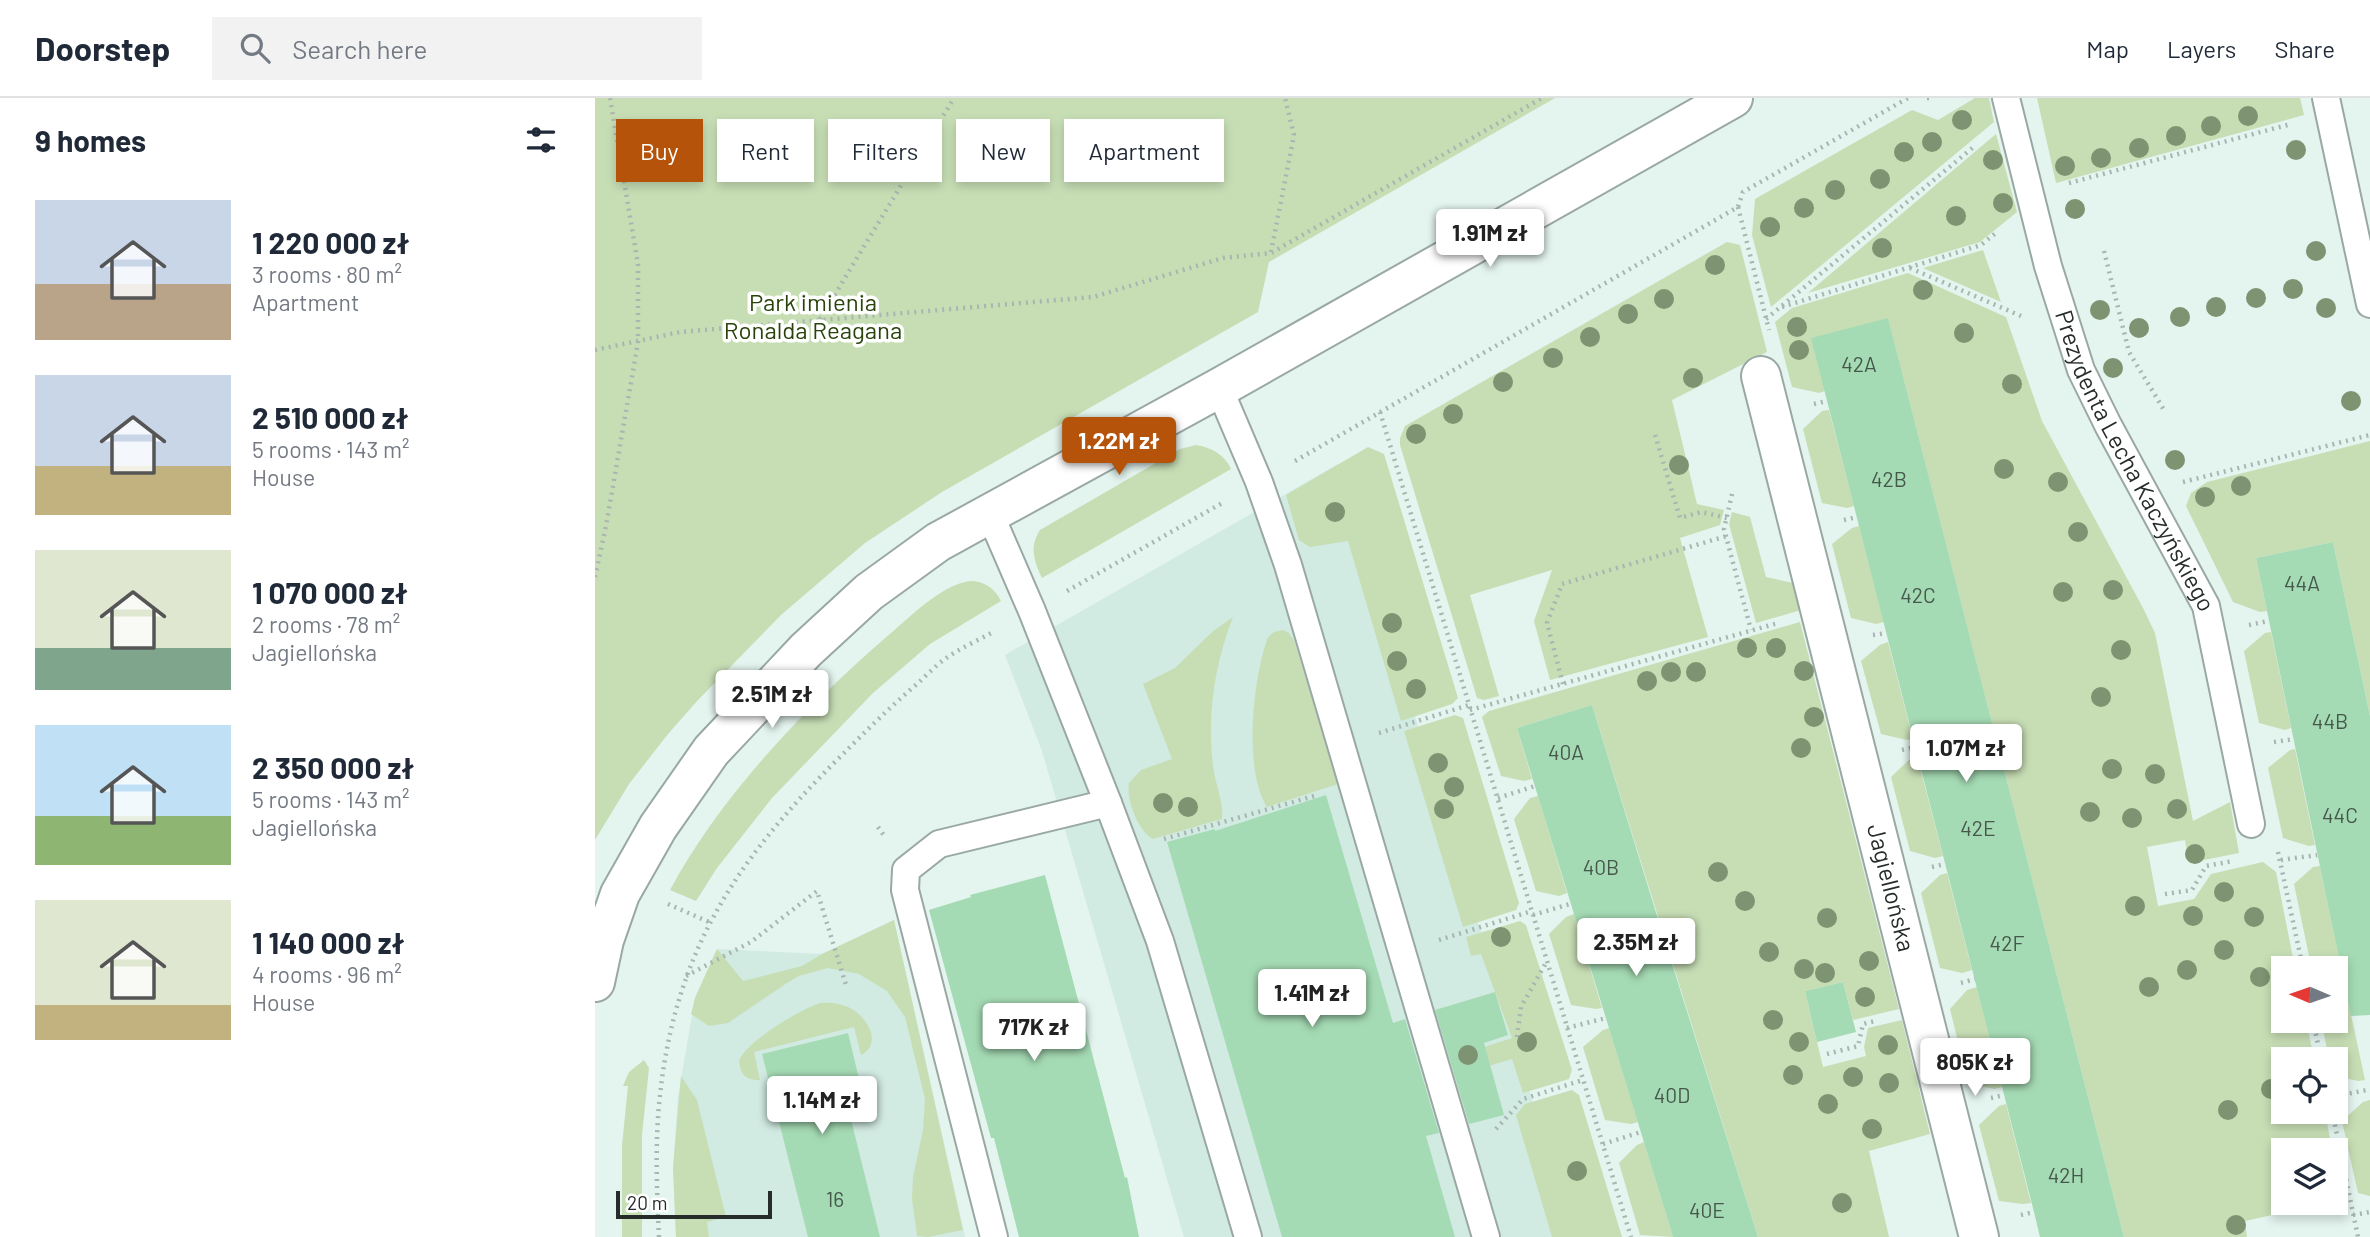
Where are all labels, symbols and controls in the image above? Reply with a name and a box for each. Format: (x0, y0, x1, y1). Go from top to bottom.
search box (212, 17, 702, 80)
text: Doorstep (35, 28, 170, 68)
icon: search (236, 29, 274, 67)
text: Search here (292, 33, 427, 64)
text: Map (2086, 34, 2129, 63)
text: Layers (2167, 34, 2236, 63)
text: Share (2274, 34, 2335, 63)
chip: Buy (616, 119, 703, 182)
chip: Rent (717, 119, 814, 182)
chip: Filters (828, 119, 942, 182)
chip: New (956, 119, 1050, 182)
chip: Apartment (1064, 119, 1224, 182)
icon: filters (522, 121, 560, 159)
text: 9 homes (35, 122, 146, 158)
pin: 1.91M zł (1418, 209, 1562, 269)
text: 1.91M zł (1452, 218, 1528, 246)
text: 1 220 000 zł (252, 224, 409, 260)
icon: home (91, 228, 175, 312)
text: 3 rooms · 80 m² (252, 260, 402, 288)
park label: Park imienia Ronalda Reagana (724, 287, 902, 344)
text: Apartment (252, 288, 359, 316)
street label: Prezydenta Lecha Kaczyńskiego (2050, 306, 2222, 616)
house number: 42A (1841, 351, 1877, 376)
text: 2 510 000 zł (252, 399, 409, 435)
icon: home (91, 403, 175, 487)
pin: 1.22M zł (1047, 418, 1191, 477)
text: 1.22M zł (1078, 426, 1160, 454)
text: 5 rooms · 143 m² (252, 435, 410, 463)
text: House (252, 463, 315, 491)
house number: 42B (1871, 466, 1907, 491)
house number: 44A (2284, 570, 2320, 595)
text: 1 070 000 zł (252, 574, 408, 610)
icon: home (91, 578, 175, 662)
house number: 42C (1900, 582, 1936, 607)
text: 2 rooms · 78 m² (252, 610, 400, 638)
text: Jagiellońska (252, 638, 377, 666)
pin: 2.51M zł (700, 670, 844, 730)
text: 2.51M zł (731, 679, 813, 707)
house number: 44B (2312, 708, 2348, 733)
pin: 1.07M zł (1894, 724, 2038, 784)
text: 1.07M zł (1926, 733, 2006, 761)
house number: 40A (1548, 739, 1584, 764)
text: 2 350 000 zł (252, 749, 414, 785)
icon: home (91, 753, 175, 837)
text: 5 rooms · 143 m² (252, 785, 410, 813)
house number: 44C (2322, 802, 2358, 827)
text: Jagiellońska (252, 813, 377, 841)
house number: 42E (1960, 815, 1996, 840)
street label: Jagiellońska (1862, 821, 1922, 954)
house number: 40B (1583, 854, 1619, 879)
pin: 2.35M zł (1564, 918, 1708, 978)
text: 1 140 000 zł (252, 924, 405, 960)
text: 2.35M zł (1593, 927, 1679, 955)
icon: home (91, 928, 175, 1012)
house number: 42F (1990, 930, 2024, 955)
north arrow (2271, 956, 2349, 1032)
map controls (2271, 956, 2348, 1215)
text: 4 rooms · 96 m² (252, 960, 402, 988)
pin: 1.41M zł (1240, 970, 1384, 1029)
text: 1.41M zł (1274, 978, 1350, 1006)
text: House (252, 988, 315, 1016)
pin: 717K zł (969, 1004, 1099, 1063)
text: 717K zł (999, 1012, 1069, 1040)
pin: 805K zł (1910, 1038, 2040, 1098)
text: 805K zł (1936, 1047, 2014, 1075)
button: locate (2271, 1047, 2348, 1124)
pin: 1.14M zł (750, 1076, 894, 1136)
house number: 40D (1654, 1082, 1690, 1107)
text: 1.14M zł (783, 1085, 861, 1113)
button: layers (2271, 1138, 2348, 1215)
house number: 42H (2048, 1162, 2084, 1187)
house number: 16 (826, 1186, 844, 1211)
scale bar (616, 1188, 772, 1220)
text: 20 m (627, 1191, 667, 1214)
house number: 40E (1689, 1197, 1725, 1222)

